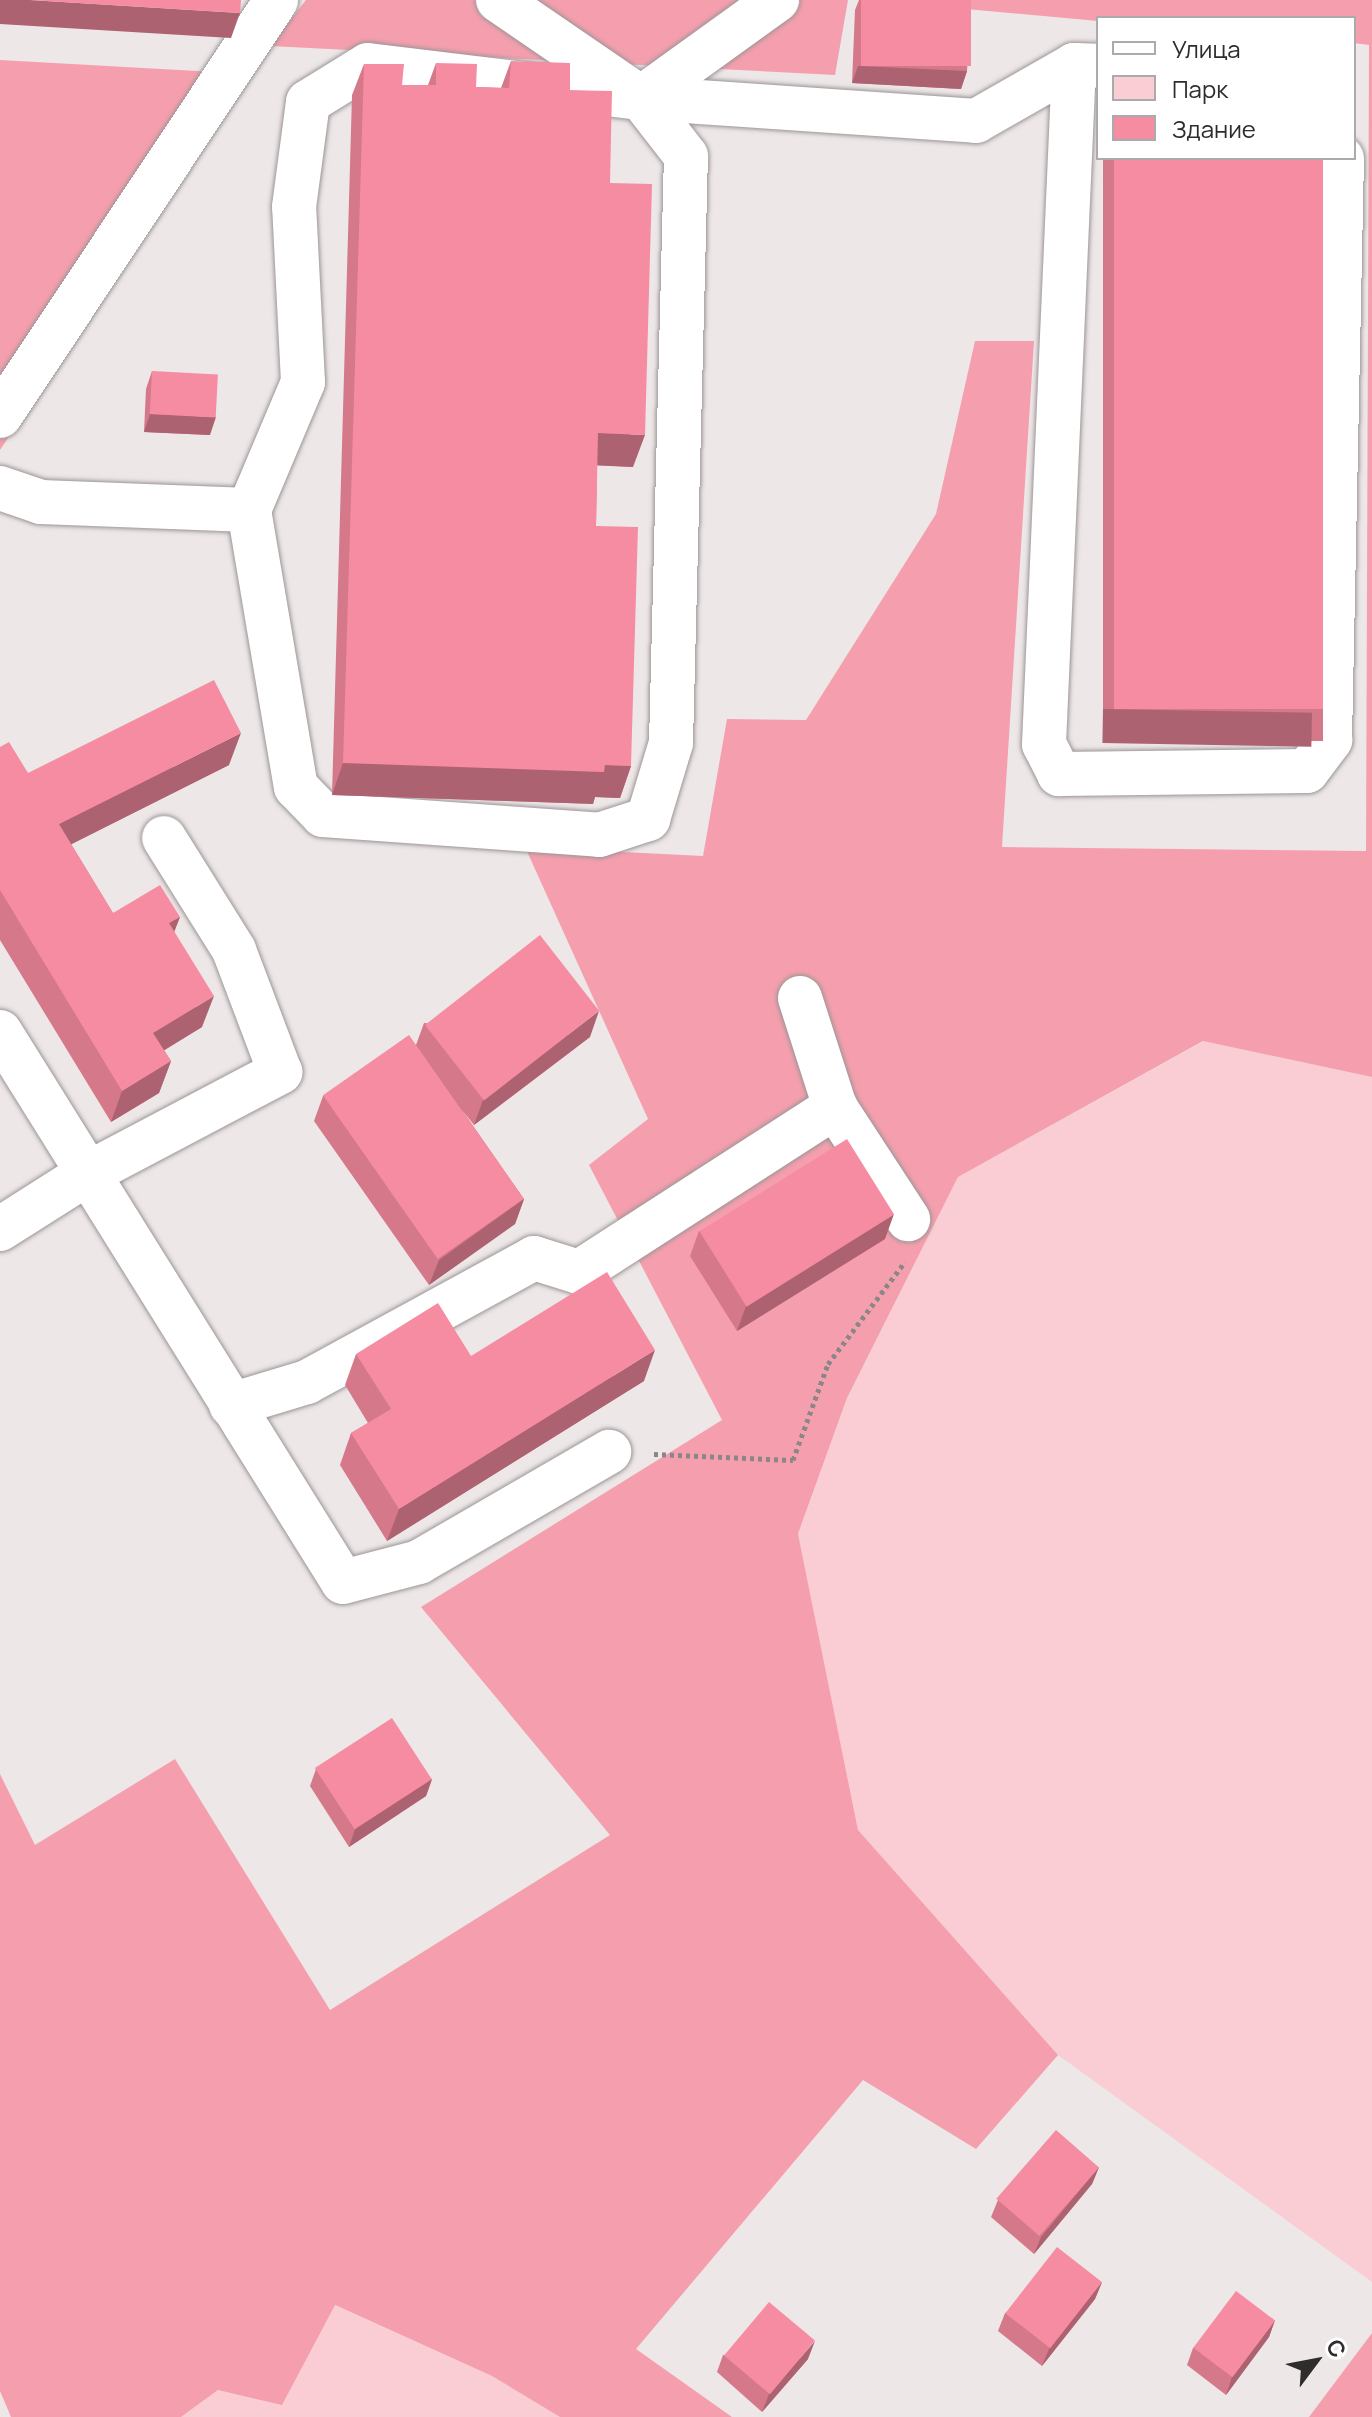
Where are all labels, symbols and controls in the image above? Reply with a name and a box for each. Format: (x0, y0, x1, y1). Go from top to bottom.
legend (1096, 16, 1356, 160)
text: Улица (1172, 32, 1241, 65)
text: Парк (1172, 72, 1228, 105)
text: Здание (1172, 112, 1256, 145)
north arrow (1276, 2321, 1356, 2401)
text: С (1319, 2333, 1353, 2363)

